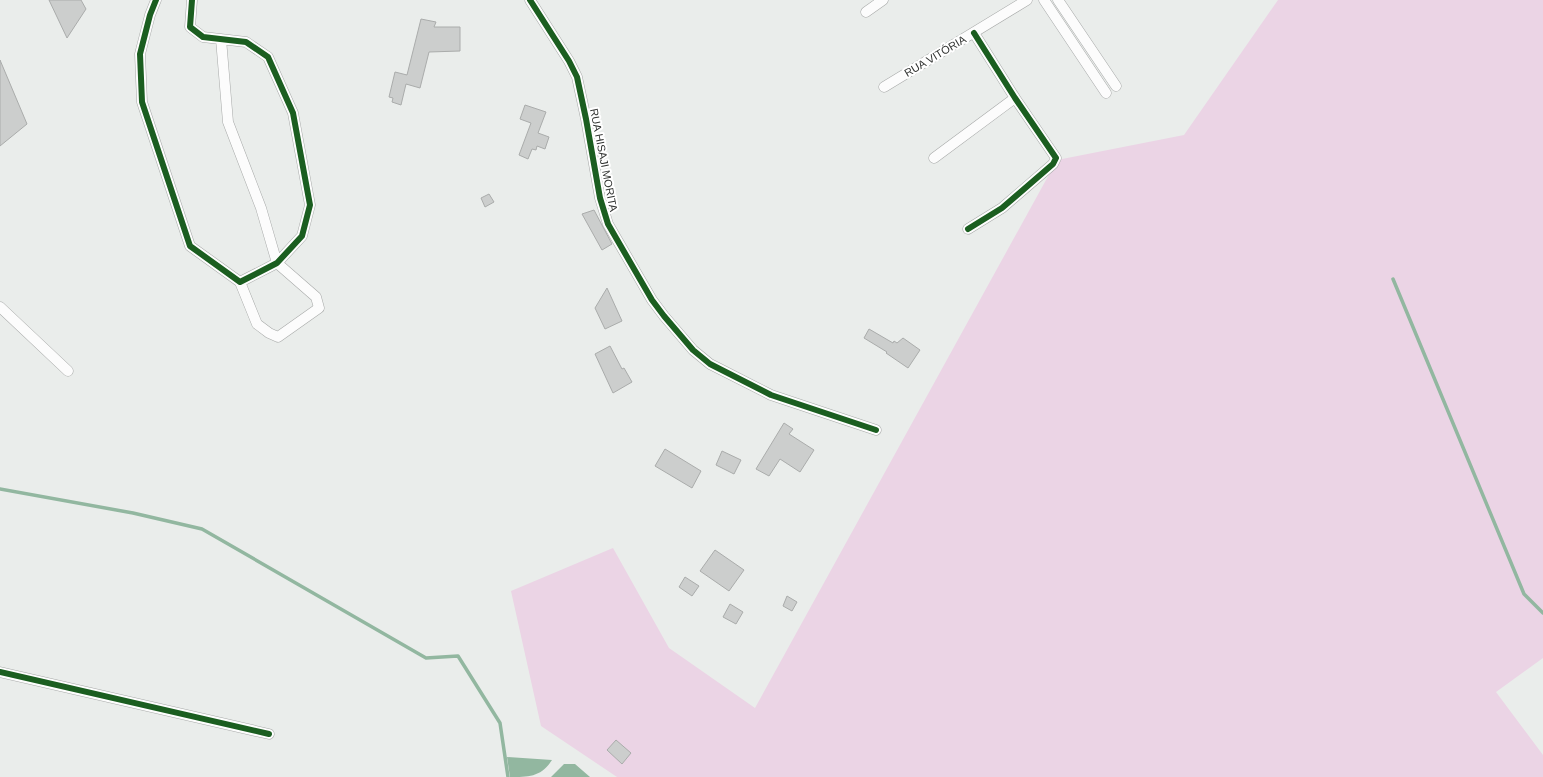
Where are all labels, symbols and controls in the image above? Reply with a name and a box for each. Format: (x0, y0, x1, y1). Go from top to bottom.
street label: RUA VITÓRIA (902, 33, 969, 79)
street label: RUA HISAJI MORITA (588, 107, 620, 213)

